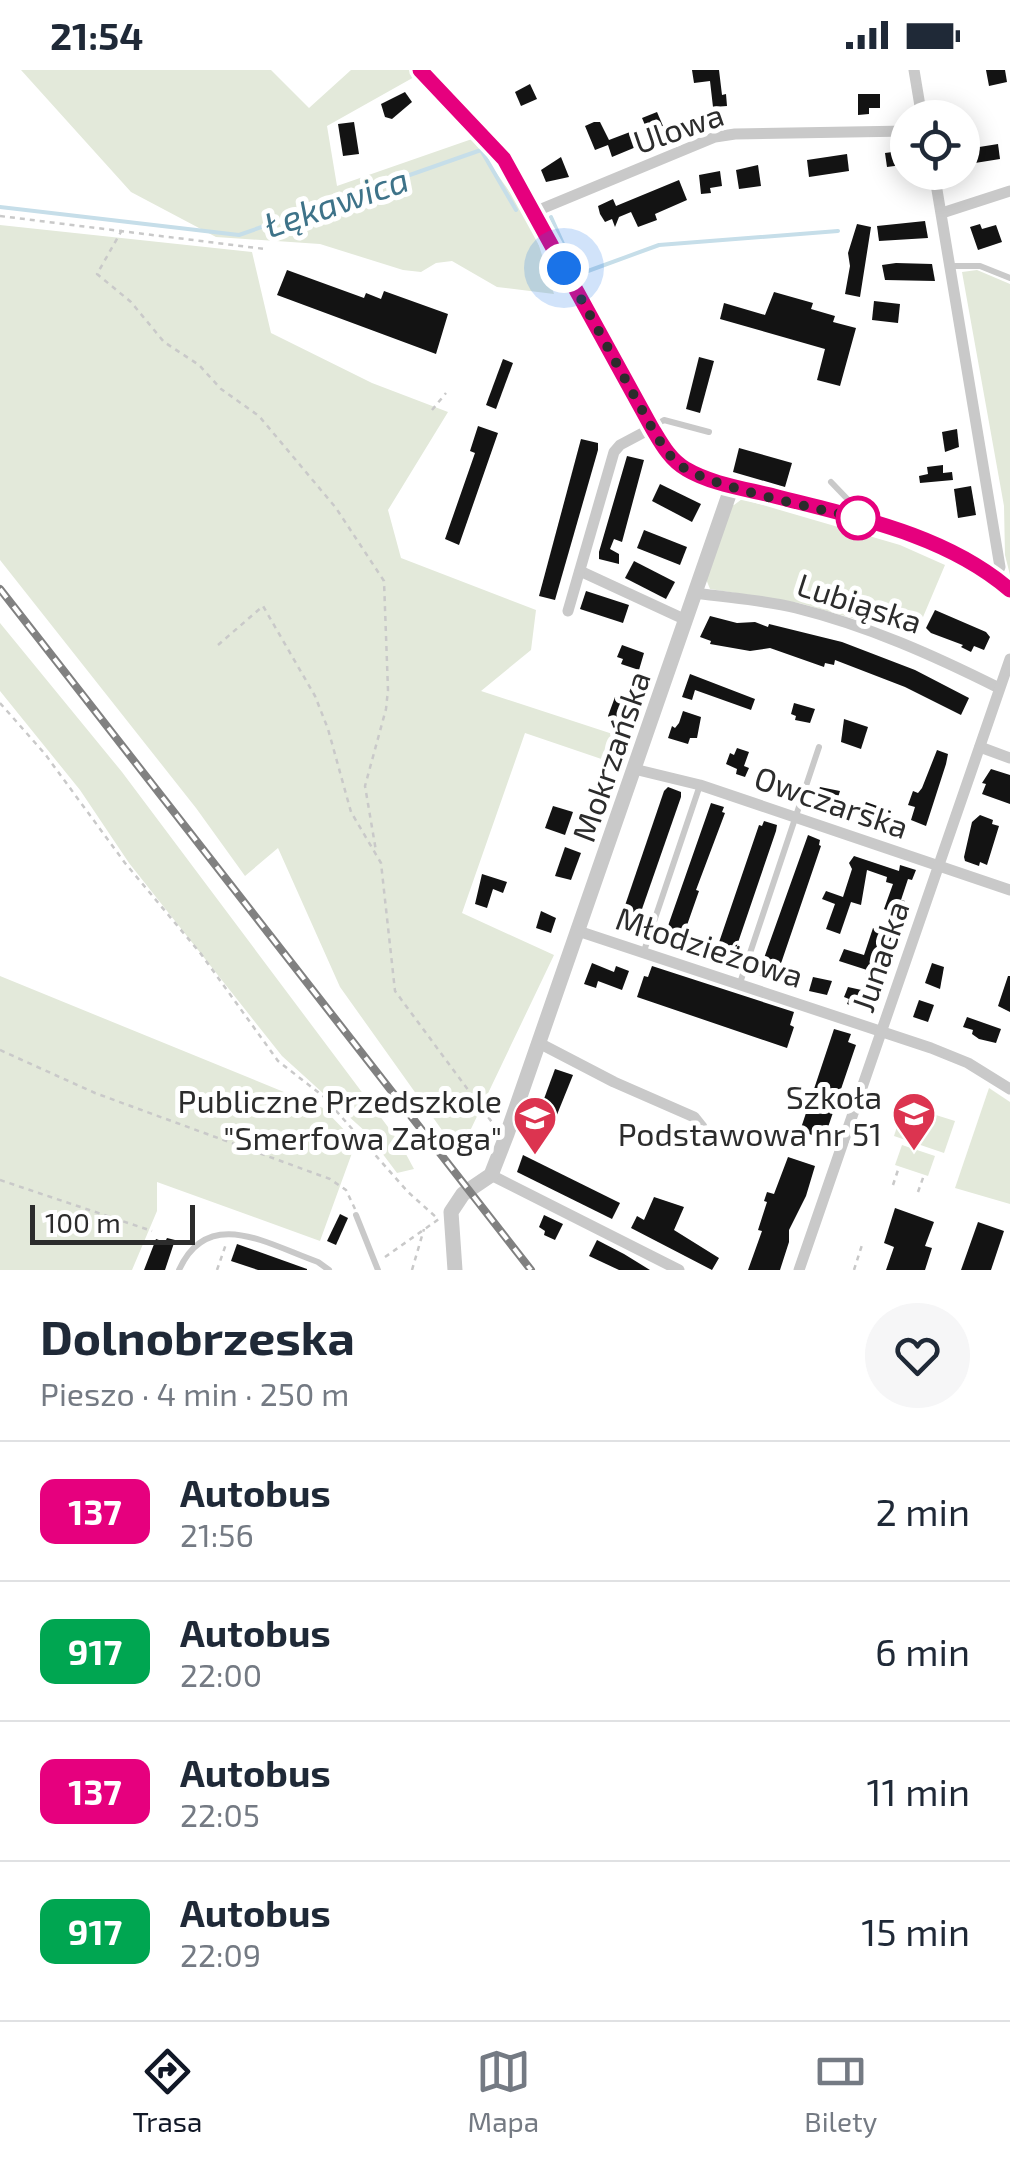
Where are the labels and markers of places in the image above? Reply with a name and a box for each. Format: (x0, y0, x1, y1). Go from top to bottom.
unlabelled marker (837, 497, 879, 539)
place label: Szkoła Podstawowa nr 51 (618, 1077, 882, 1152)
place label: Publiczne Przedszkole "Smerfowa Załoga" (178, 1081, 502, 1156)
school or university icon: Szkoła Podstawowa nr 51 (891, 1091, 937, 1152)
school or university icon: Publiczne Przedszkole "Smerfowa Załoga" (512, 1095, 558, 1156)

